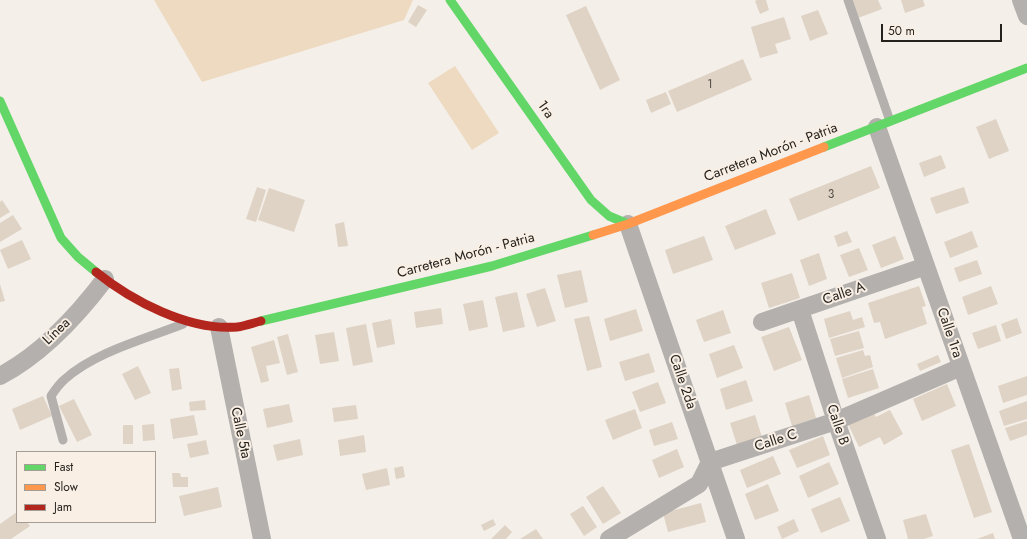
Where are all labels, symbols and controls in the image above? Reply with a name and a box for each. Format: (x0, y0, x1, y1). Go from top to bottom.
scale bar (883, 16, 1004, 42)
text: 50 m (888, 22, 915, 40)
house number: 1 (707, 78, 713, 92)
street label: 1ra (533, 98, 557, 122)
street label: Carretera Morón - Patria (702, 120, 840, 186)
house number: 3 (828, 188, 834, 202)
street label: Carretera Morón - Patria (395, 230, 537, 282)
street label: Calle A (821, 279, 867, 309)
street label: Calle 1ra (933, 306, 965, 360)
street label: Línea (40, 315, 74, 349)
street label: Calle 2da (665, 352, 699, 412)
street label: Calle B (822, 402, 852, 448)
street label: Calle 5ta (226, 406, 254, 460)
street label: Calle C (753, 426, 799, 456)
legend (16, 451, 156, 523)
text: Fast (54, 458, 73, 476)
text: Slow (54, 478, 78, 496)
text: Jam (54, 498, 72, 516)

